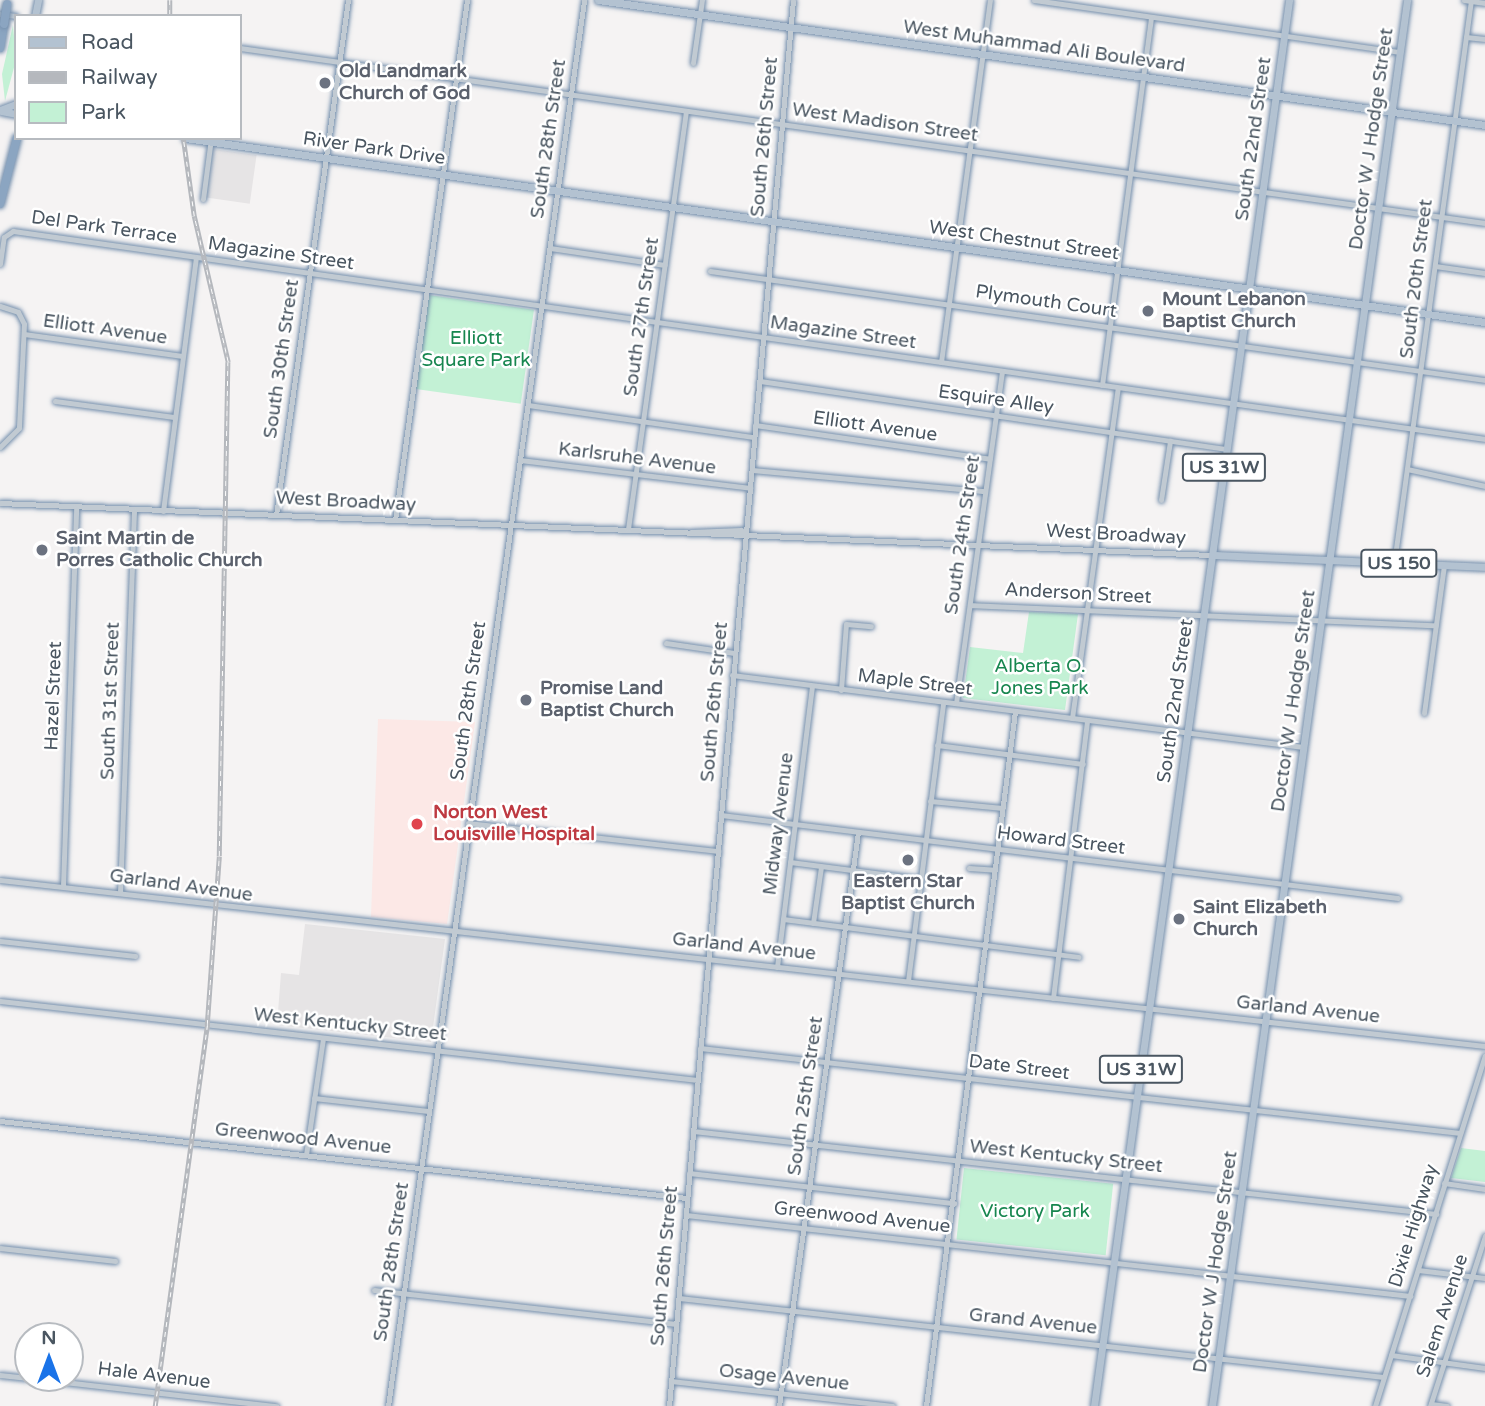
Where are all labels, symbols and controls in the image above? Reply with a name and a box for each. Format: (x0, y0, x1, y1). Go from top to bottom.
legend (14, 14, 242, 140)
street label: West Muhammad Ali Boulevard (902, 16, 1186, 78)
street label: Doctor W J Hodge Street (1345, 26, 1399, 252)
text: Road (81, 30, 134, 55)
street label: South 26th Street (747, 56, 783, 218)
street label: South 22nd Street (1231, 56, 1277, 222)
street label: South 28th Street (527, 58, 571, 220)
place label: Old Landmark Church of God (339, 61, 470, 105)
text: Railway (81, 65, 158, 90)
marker: Old Landmark Church of God (317, 75, 333, 91)
street label: West Madison Street (791, 99, 979, 147)
text: Park (81, 100, 126, 125)
street label: River Park Drive (301, 128, 447, 170)
street label: South 20th Street (1396, 198, 1438, 360)
street label: Del Park Terrace (30, 206, 178, 250)
street label: West Chestnut Street (927, 216, 1121, 266)
street label: Magazine Street (206, 232, 356, 276)
street label: South 27th Street (620, 236, 664, 398)
street label: South 30th Street (260, 278, 304, 440)
street label: Plymouth Court (974, 281, 1118, 323)
place label: Mount Lebanon Baptist Church (1162, 289, 1306, 333)
marker: Mount Lebanon Baptist Church (1140, 303, 1156, 319)
street label: Elliott Avenue (41, 310, 169, 350)
street label: Magazine Street (768, 311, 918, 355)
park label: Elliott Square Park (421, 328, 531, 372)
street label: Esquire Alley (937, 381, 1055, 419)
street label: Elliott Avenue (811, 407, 939, 447)
street label: Karlsruhe Avenue (557, 438, 717, 480)
road number: US 31W (1180, 452, 1268, 481)
street label: South 24th Street (941, 454, 985, 616)
street label: West Broadway (275, 487, 417, 517)
street label: West Broadway (1045, 520, 1187, 550)
place label: Saint Martin de Porres Catholic Church (56, 528, 263, 572)
marker: Saint Martin de Porres Catholic Church (34, 542, 50, 558)
road number: US 150 (1359, 548, 1439, 578)
street label: Anderson Street (1004, 579, 1152, 609)
street label: Doctor W J Hodge Street (1267, 588, 1321, 814)
street label: South 22nd Street (1153, 618, 1199, 784)
street label: South 28th Street (447, 620, 491, 782)
street label: South 26th Street (697, 621, 733, 783)
street label: South 31st Street (97, 622, 125, 780)
street label: Hazel Street (41, 641, 67, 751)
park label: Alberta O. Jones Park (991, 656, 1089, 700)
street label: Maple Street (856, 665, 974, 701)
place label: Promise Land Baptist Church (540, 678, 674, 722)
marker: Promise Land Baptist Church (518, 692, 534, 708)
street label: Midway Avenue (759, 751, 799, 897)
place label: Norton West Louisville Hospital (433, 802, 595, 846)
marker: Norton West Louisville Hospital (407, 814, 427, 834)
street label: Howard Street (995, 822, 1127, 860)
marker: Eastern Star Baptist Church (900, 852, 916, 868)
street label: Garland Avenue (108, 865, 254, 907)
place label: Eastern Star Baptist Church (841, 871, 975, 915)
place label: Saint Elizabeth Church (1193, 897, 1327, 941)
marker: Saint Elizabeth Church (1171, 911, 1187, 927)
street label: Garland Avenue (671, 928, 817, 966)
street label: Garland Avenue (1235, 991, 1381, 1029)
street label: West Kentucky Street (252, 1004, 448, 1046)
street label: South 25th Street (784, 1015, 828, 1177)
street label: Date Street (967, 1050, 1071, 1086)
road number: US 31W (1097, 1054, 1185, 1084)
street label: Greenwood Avenue (214, 1118, 392, 1160)
street label: West Kentucky Street (968, 1136, 1164, 1178)
street label: Doctor W J Hodge Street (1189, 1149, 1243, 1375)
street label: Dixie Highway (1384, 1162, 1444, 1290)
street label: South 28th Street (370, 1181, 414, 1343)
street label: South 26th Street (647, 1185, 683, 1347)
street label: Greenwood Avenue (773, 1197, 951, 1239)
park label: Victory Park (980, 1201, 1090, 1223)
street label: Salem Avenue (1412, 1251, 1474, 1381)
street label: Grand Avenue (968, 1304, 1098, 1340)
north arrow (14, 1322, 84, 1392)
text: N (41, 1327, 57, 1349)
street label: Hale Avenue (96, 1358, 212, 1394)
street label: Osage Avenue (718, 1360, 850, 1396)

